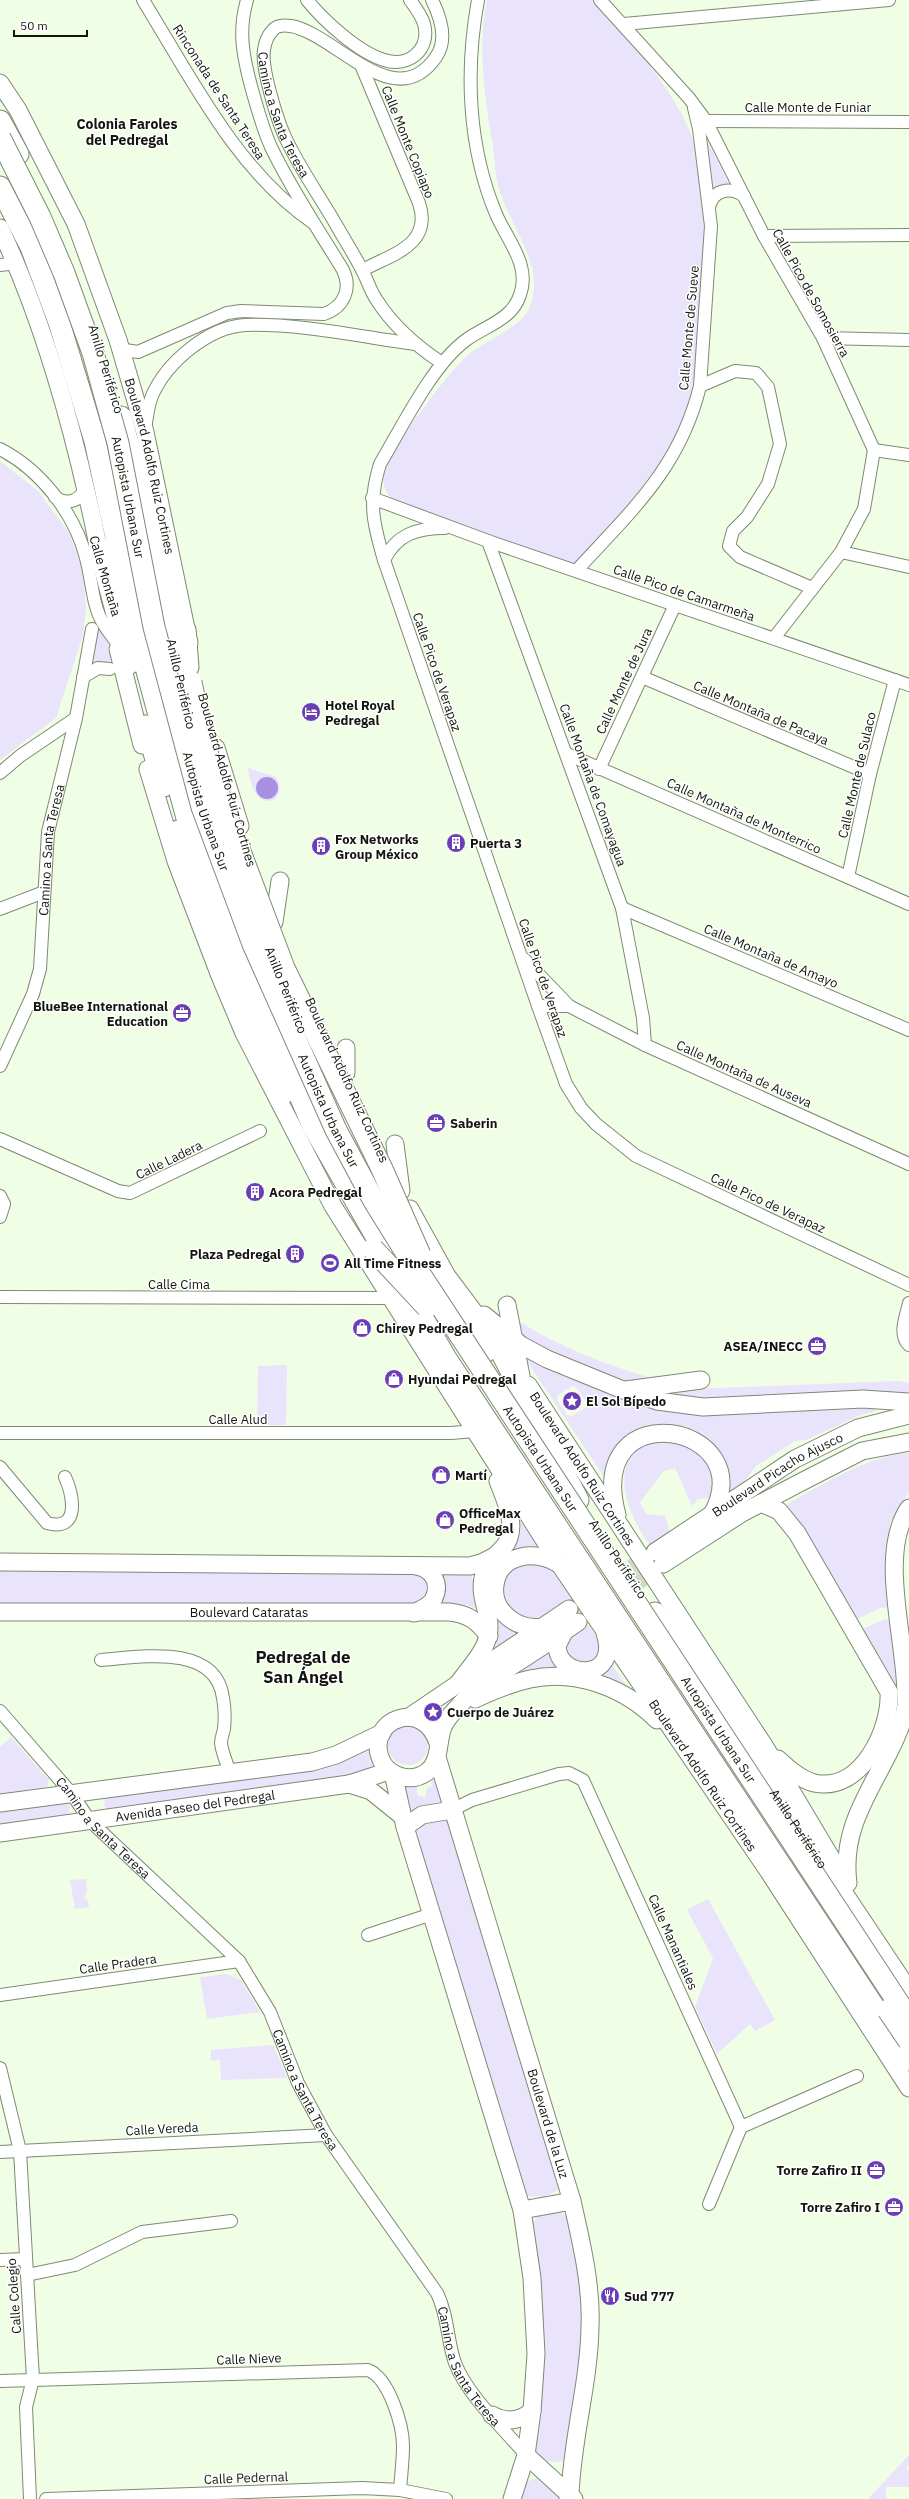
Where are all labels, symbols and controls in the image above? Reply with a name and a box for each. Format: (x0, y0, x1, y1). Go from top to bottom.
scale bar (14, 12, 87, 38)
text: 50 m (20, 18, 48, 33)
street label: Rinconada de Santa Teresa (169, 21, 269, 163)
street label: Camino a Santa Teresa (255, 52, 314, 181)
street label: Calle Monte Copiapo (378, 83, 438, 201)
street label: Calle Monte de Funiar (745, 99, 872, 116)
district label: Colonia Faroles del Pedregal (76, 115, 178, 149)
street label: Calle Pico de Somosierra (769, 226, 853, 360)
street label: Calle Monte de Sueve (675, 265, 703, 391)
street label: Anillo Periférico (84, 322, 128, 416)
street label: Boulevard Adolfo Ruiz Cortines (121, 376, 179, 556)
street label: Autopista Urbana Sur (108, 434, 149, 560)
street label: Calle Montaña (85, 534, 125, 618)
street label: Calle Pico de Camarmeña (611, 561, 757, 625)
street label: Calle Pico de Verapaz (409, 610, 465, 734)
street label: Calle Monte de Jura (592, 625, 656, 737)
street label: Anillo Periférico (162, 637, 200, 731)
street label: Calle Montaña de Pacaya (691, 677, 831, 749)
street label: Boulevard Adolfo Ruiz Cortines (194, 691, 260, 869)
place label: Hotel Royal Pedregal (325, 697, 395, 729)
hotel icon: Hotel Royal Pedregal (300, 701, 322, 723)
street label: Calle Montaña de Comayagua (556, 701, 630, 869)
street label: Calle Monte de Sulaco (834, 710, 880, 840)
street label: Autopista Urbana Sur (179, 750, 234, 873)
street label: Calle Montaña de Monterrico (664, 774, 824, 858)
street label: Camino a Santa Teresa (35, 782, 68, 916)
place label: Fox Networks Group México (335, 831, 419, 863)
building icon: Puerta 3 (445, 832, 467, 854)
building icon: Fox Networks Group México (310, 835, 332, 857)
place label: Puerta 3 (470, 835, 522, 852)
street label: Calle Pico de Verapaz (515, 916, 571, 1040)
street label: Calle Montaña de Amayo (701, 920, 841, 992)
street label: Anillo Periférico (261, 944, 311, 1036)
street label: Boulevard Adolfo Ruiz Cortines (301, 995, 393, 1165)
place label: BlueBee International Education (33, 998, 168, 1030)
office icon: BlueBee International Education (171, 1002, 193, 1024)
street label: Calle Montaña de Auseva (674, 1036, 814, 1112)
street label: Autopista Urbana Sur (294, 1051, 363, 1171)
office icon: Saberin (425, 1112, 447, 1134)
place label: Saberin (450, 1115, 497, 1132)
street label: Calle Ladera (133, 1137, 205, 1183)
street label: Calle Pico de Verapaz (708, 1169, 828, 1237)
building icon: Acora Pedregal (244, 1181, 266, 1203)
place label: Acora Pedregal (269, 1184, 362, 1201)
building icon: Plaza Pedregal (284, 1243, 306, 1265)
place label: Plaza Pedregal (189, 1246, 281, 1263)
sports icon: All Time Fitness (319, 1252, 341, 1274)
place label: All Time Fitness (344, 1255, 442, 1272)
street label: Calle Cima (148, 1276, 210, 1293)
shop icon: Chirey Pedregal (351, 1317, 373, 1339)
place label: Chirey Pedregal (376, 1320, 473, 1337)
office icon: ASEA/INECC (806, 1335, 828, 1357)
place label: ASEA/INECC (724, 1338, 804, 1355)
shop icon: Hyundai Pedregal (383, 1368, 405, 1390)
place label: Hyundai Pedregal (408, 1371, 516, 1388)
street label: Boulevard Adolfo Ruiz Cortines (526, 1388, 639, 1549)
place icon: El Sol Bípedo (561, 1390, 583, 1412)
place label: El Sol Bípedo (586, 1393, 666, 1410)
street label: Autopista Urbana Sur (500, 1402, 582, 1515)
street label: Calle Alud (208, 1411, 268, 1428)
street label: Boulevard Picacho Ajusco (708, 1428, 845, 1520)
shop icon: Martí (430, 1464, 452, 1486)
place label: Martí (455, 1467, 487, 1484)
place label: OfficeMax Pedregal (459, 1505, 521, 1537)
shop icon: OfficeMax Pedregal (434, 1509, 456, 1531)
street label: Anillo Periférico (585, 1516, 651, 1602)
street label: Boulevard Cataratas (190, 1604, 308, 1621)
district label: Pedregal de San Ángel (255, 1646, 351, 1688)
street label: Autopista Urbana Sur (678, 1673, 760, 1786)
street label: Boulevard Adolfo Ruiz Cortines (645, 1696, 761, 1855)
place icon: Cuerpo de Juárez (422, 1701, 444, 1723)
place label: Cuerpo de Juárez (447, 1704, 554, 1721)
street label: Camino a Santa Teresa (52, 1773, 154, 1882)
street label: Anillo Periférico (766, 1785, 831, 1872)
street label: Avenida Paseo del Pedregal (114, 1786, 276, 1825)
street label: Calle Manantiales (644, 1891, 702, 1993)
street label: Calle Pradera (78, 1950, 158, 1978)
street label: Camino a Santa Teresa (269, 2027, 343, 2153)
street label: Boulevard de la Luz (524, 2067, 573, 2180)
street label: Calle Vereda (125, 2119, 199, 2139)
office icon: Torre Zafiro II (865, 2159, 887, 2181)
place label: Torre Zafiro II (777, 2162, 862, 2179)
office icon: Torre Zafiro I (883, 2196, 905, 2218)
place label: Torre Zafiro I (800, 2199, 880, 2216)
street label: Calle Colegio (3, 2258, 25, 2334)
restaurant icon: Sud 777 (599, 2285, 621, 2307)
place label: Sud 777 (624, 2288, 674, 2305)
street label: Camino a Santa Teresa (434, 2304, 504, 2430)
street label: Calle Nieve (216, 2349, 282, 2369)
street label: Calle Pedernal (204, 2468, 289, 2488)

